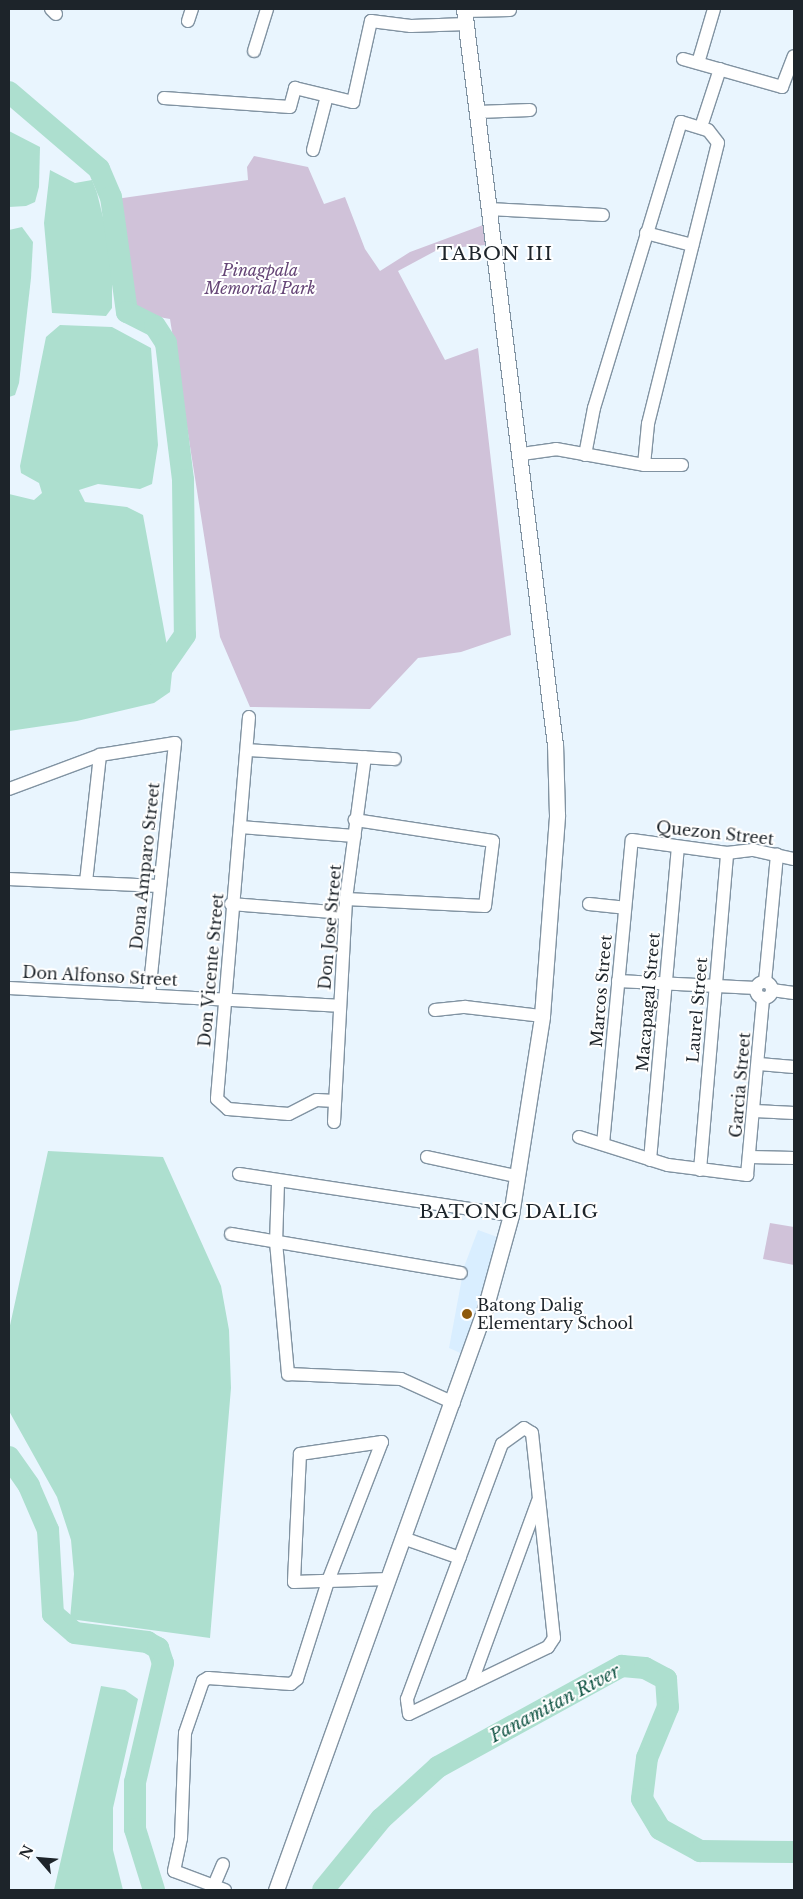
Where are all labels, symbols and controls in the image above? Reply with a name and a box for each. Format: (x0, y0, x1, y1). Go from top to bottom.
district label: TABON III (436, 243, 554, 265)
park label: Pinagpala Memorial Park (204, 260, 316, 298)
street label: Dona Amparo Street (127, 781, 163, 951)
street label: Quezon Street (655, 817, 775, 849)
street label: Don Jose Street (315, 864, 345, 990)
street label: Don Vicente Street (195, 892, 227, 1048)
street label: Macapagal Street (632, 932, 664, 1072)
street label: Marcos Street (587, 934, 615, 1048)
street label: Laurel Street (683, 956, 711, 1064)
street label: Don Alfonso Street (22, 962, 178, 990)
street label: Garcia Street (726, 1031, 754, 1139)
district label: BATONG DALIG (417, 1201, 601, 1223)
place label: Batong Dalig Elementary School (477, 1295, 634, 1333)
marker: Batong Dalig Elementary School (461, 1308, 473, 1320)
water label: Panamitan River (486, 1660, 624, 1748)
north arrow (15, 1834, 65, 1884)
text: N (16, 1842, 38, 1862)

